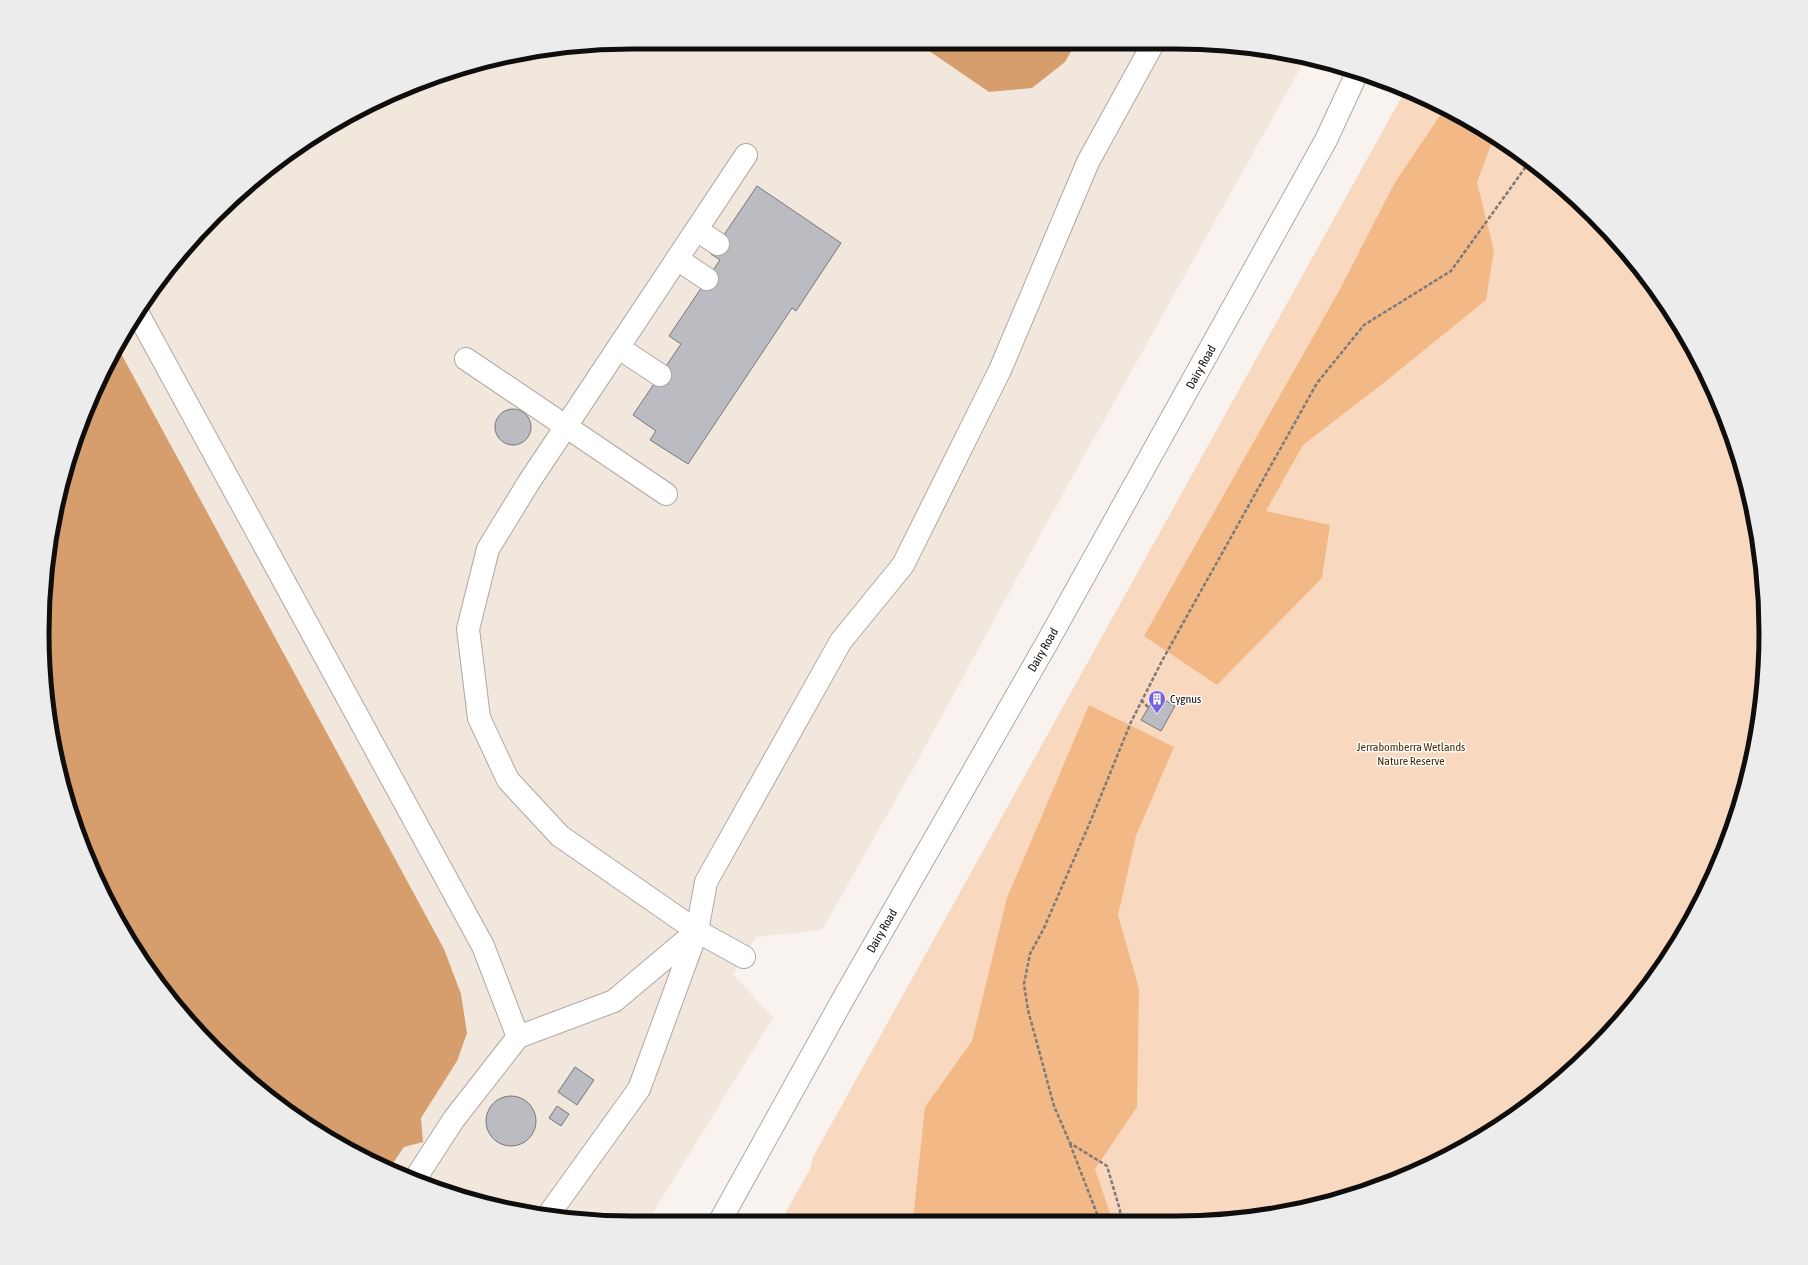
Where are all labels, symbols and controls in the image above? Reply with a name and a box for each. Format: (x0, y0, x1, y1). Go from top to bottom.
street label: Dairy Road (1183, 343, 1219, 391)
street label: Dairy Road (1025, 626, 1061, 674)
building icon: Cygnus (1147, 689, 1167, 714)
place label: Cygnus (1170, 692, 1201, 706)
park label: Jerrabomberra Wetlands Nature Reserve (1357, 740, 1465, 768)
street label: Dairy Road (864, 907, 900, 955)

